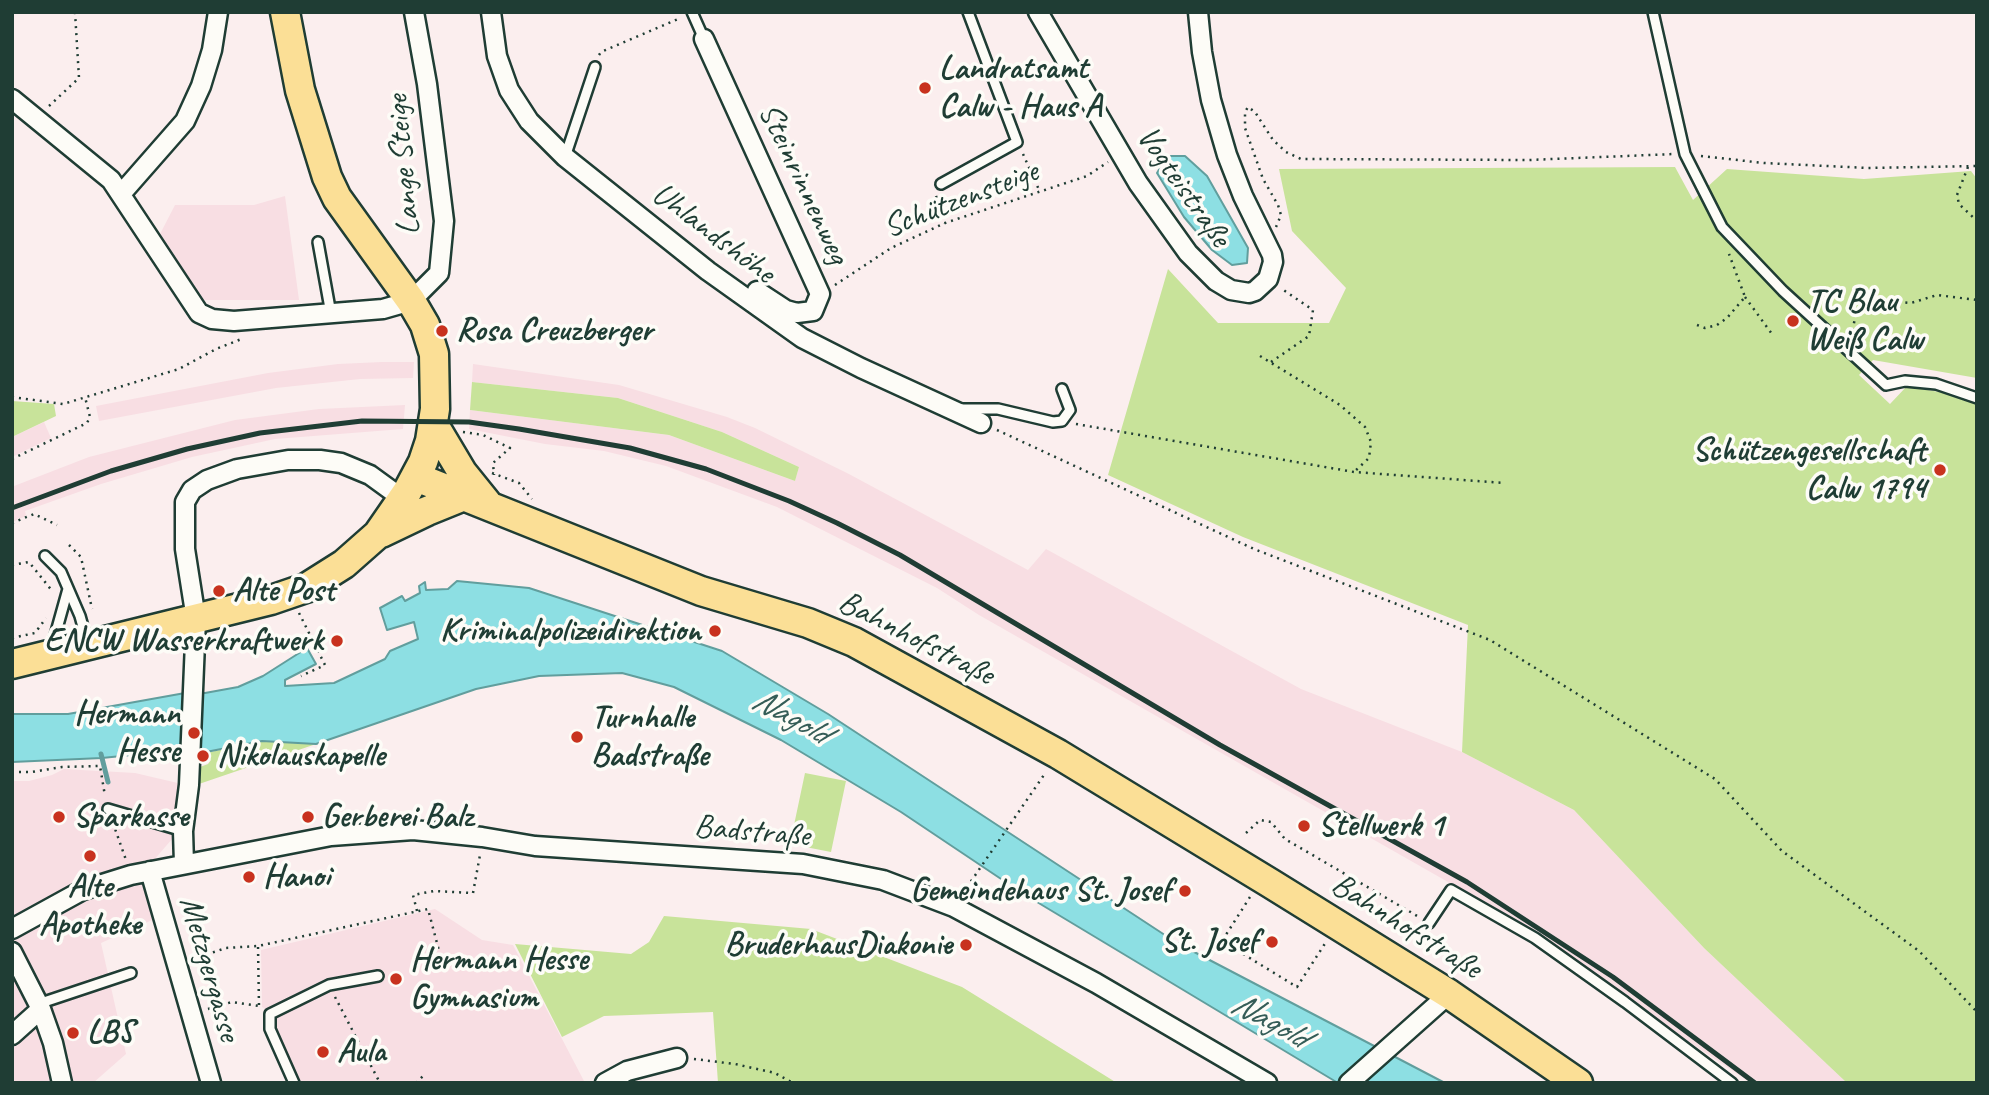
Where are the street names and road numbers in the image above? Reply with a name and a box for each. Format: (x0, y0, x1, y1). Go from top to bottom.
street label: Lange Steige (378, 93, 430, 237)
street label: Steinrinnenweg (749, 98, 857, 270)
street label: Vogteistraße (1127, 119, 1239, 255)
street label: Schützensteige (878, 152, 1044, 248)
street label: Uhlandshöhe (644, 175, 782, 293)
street label: Bahnhofstraße (832, 583, 1000, 695)
street label: Badstraße (693, 807, 811, 857)
street label: Bahnhofstraße (1324, 865, 1488, 989)
street label: Metzgergasse (169, 892, 249, 1046)

